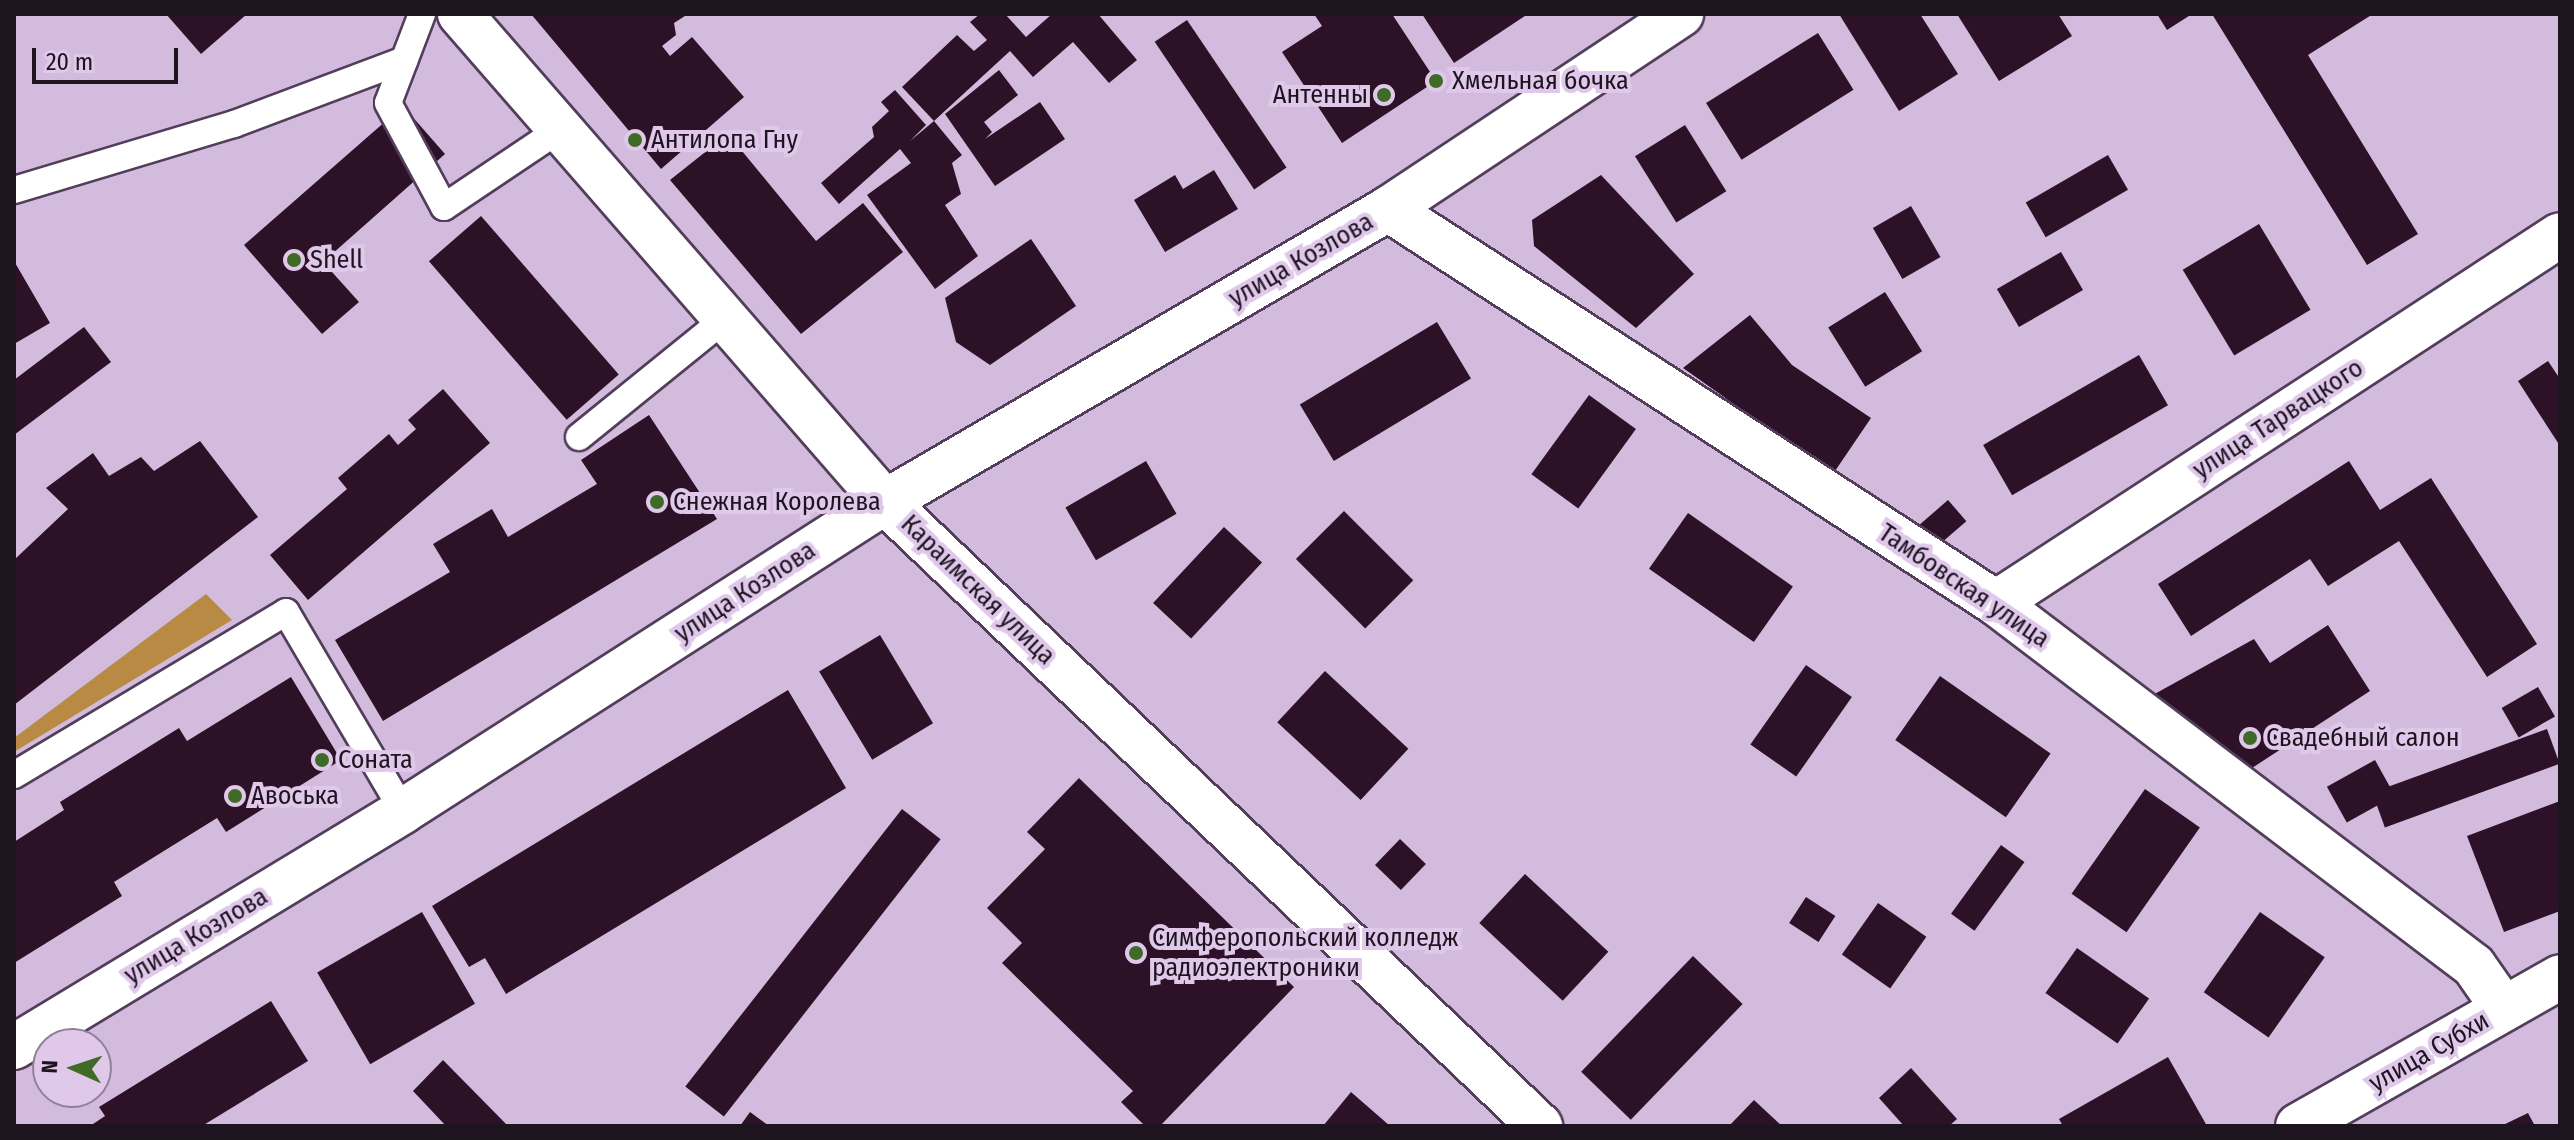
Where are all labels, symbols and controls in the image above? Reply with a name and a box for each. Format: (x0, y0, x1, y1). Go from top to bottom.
scale bar (36, 32, 182, 82)
text: 20 m (46, 48, 93, 76)
place label: Хмельная бочка (1452, 65, 1629, 97)
marker: Хмельная бочка (1427, 72, 1445, 90)
place label: Антенны (1273, 79, 1368, 111)
marker: Антенны (1375, 86, 1393, 104)
place label: Антилопа Гну (651, 124, 798, 156)
marker: Антилопа Гну (626, 131, 644, 149)
street label: улица Козлова (1223, 206, 1379, 314)
place label: Shell (310, 244, 363, 276)
marker: Shell (285, 251, 303, 269)
street label: улица Тарвацкого (2187, 352, 2369, 486)
place label: Снежная Королева (673, 486, 881, 518)
marker: Снежная Королева (648, 493, 666, 511)
street label: Караимская улица (894, 508, 1062, 672)
street label: Тамбовская улица (1873, 517, 2055, 655)
street label: улица Козлова (669, 535, 821, 649)
place label: Свадебный салон (2266, 722, 2459, 754)
marker: Свадебный салон (2241, 729, 2259, 747)
place label: Соната (338, 744, 413, 776)
marker: Соната (313, 751, 331, 769)
place label: Авоська (251, 780, 339, 812)
marker: Авоська (226, 787, 244, 805)
street label: улица Козлова (119, 881, 273, 991)
place label: Симферопольский колледж радиоэлектроники (1152, 922, 1458, 984)
marker: Симферопольский колледж радиоэлектроники (1127, 944, 1145, 962)
street label: улица Субхи (2363, 1005, 2495, 1099)
north arrow (32, 1028, 112, 1108)
text: N (36, 1060, 63, 1074)

